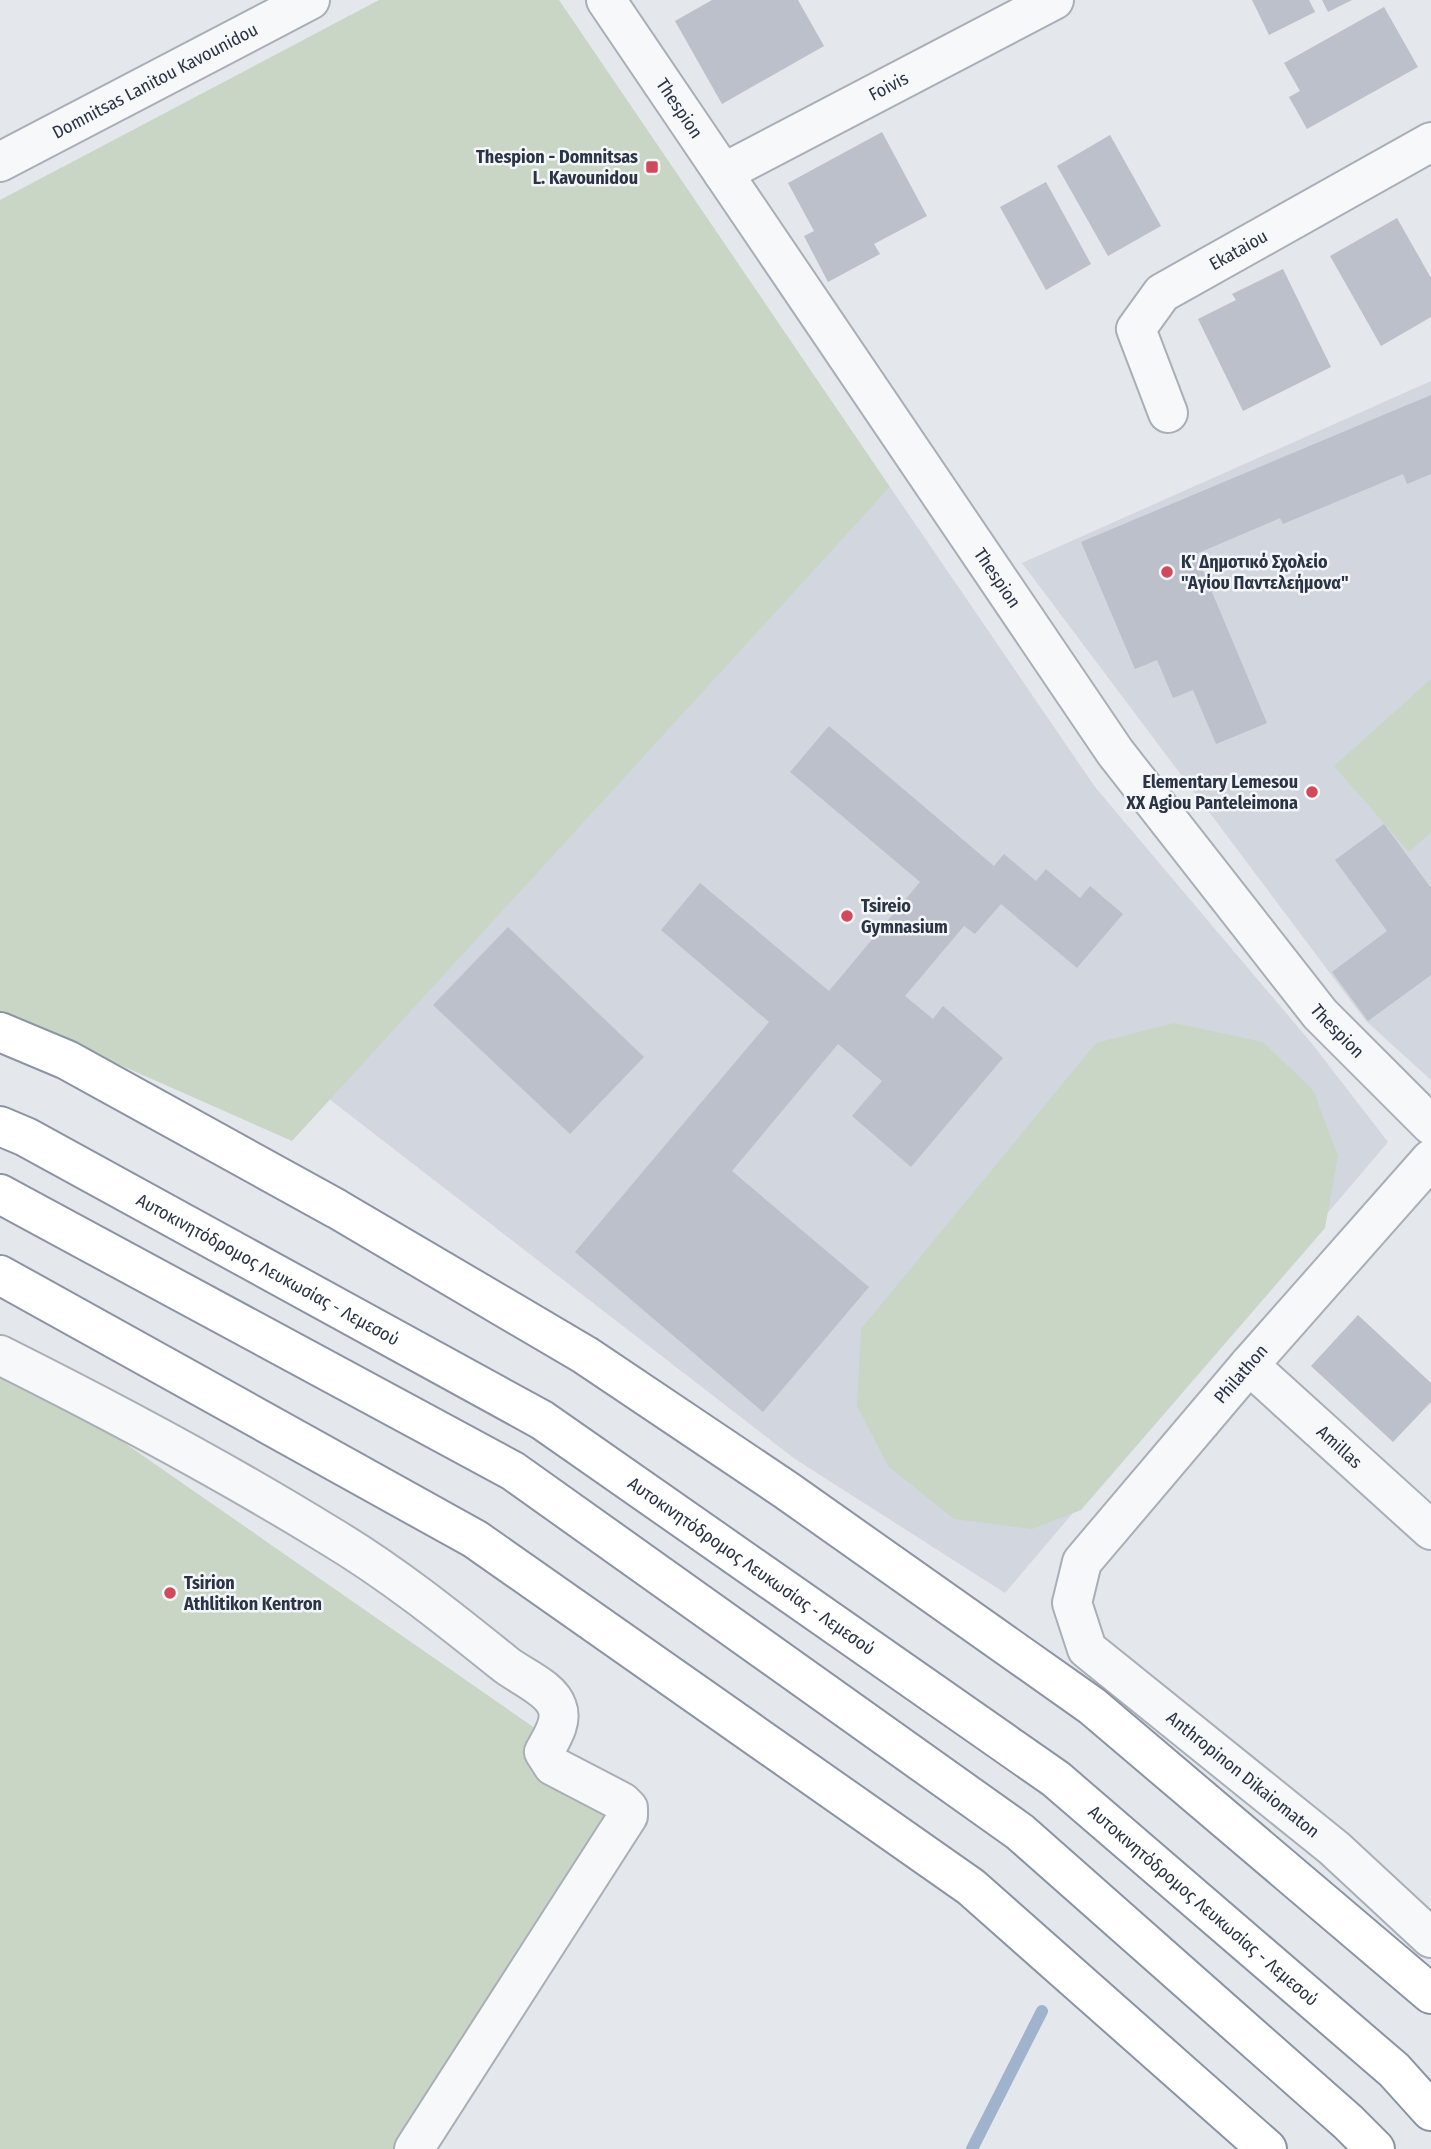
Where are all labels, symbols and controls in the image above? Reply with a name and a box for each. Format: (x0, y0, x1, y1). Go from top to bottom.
street label: Domnitsas Lanitou Kavounidou (49, 18, 262, 144)
street label: Foivis (865, 67, 913, 106)
street label: Thespion (651, 74, 707, 143)
place label: Thespion - Domnitsas L. Kavounidou (476, 146, 638, 189)
marker: Thespion - Domnitsas L. Kavounidou (644, 159, 660, 175)
street label: Ekataiou (1205, 225, 1272, 275)
street label: Thespion (969, 544, 1025, 612)
place label: Κ' Δημοτικό Σχολείο "Αγίου Παντελεήμονα" (1181, 551, 1349, 594)
marker: Κ' Δημοτικό Σχολείο "Αγίου Παντελεήμονα" (1159, 564, 1175, 580)
place label: Elementary Lemesou XX Agiou Panteleimona (1125, 771, 1298, 814)
marker: Elementary Lemesou XX Agiou Panteleimona (1304, 784, 1320, 800)
place label: Tsireio Gymnasium (861, 895, 948, 938)
marker: Tsireio Gymnasium (839, 908, 855, 924)
street label: Thespion (1305, 1000, 1369, 1063)
street label: Αυτοκινητόδρομος Λευκωσίας - Λεμεσού (133, 1189, 403, 1350)
street label: Philathon (1209, 1340, 1273, 1408)
street label: Amillas (1312, 1421, 1367, 1473)
street label: Αυτοκινητόδρομος Λευκωσίας - Λεμεσού (624, 1472, 879, 1660)
place label: Tsirion Athlitikon Kentron (183, 1572, 322, 1615)
marker: Tsirion Athlitikon Kentron (162, 1585, 178, 1601)
street label: Anthropinon Dikaiomaton (1162, 1707, 1324, 1843)
street label: Αυτοκινητόδρομος Λευκωσίας - Λεμεσού (1084, 1801, 1323, 2011)

